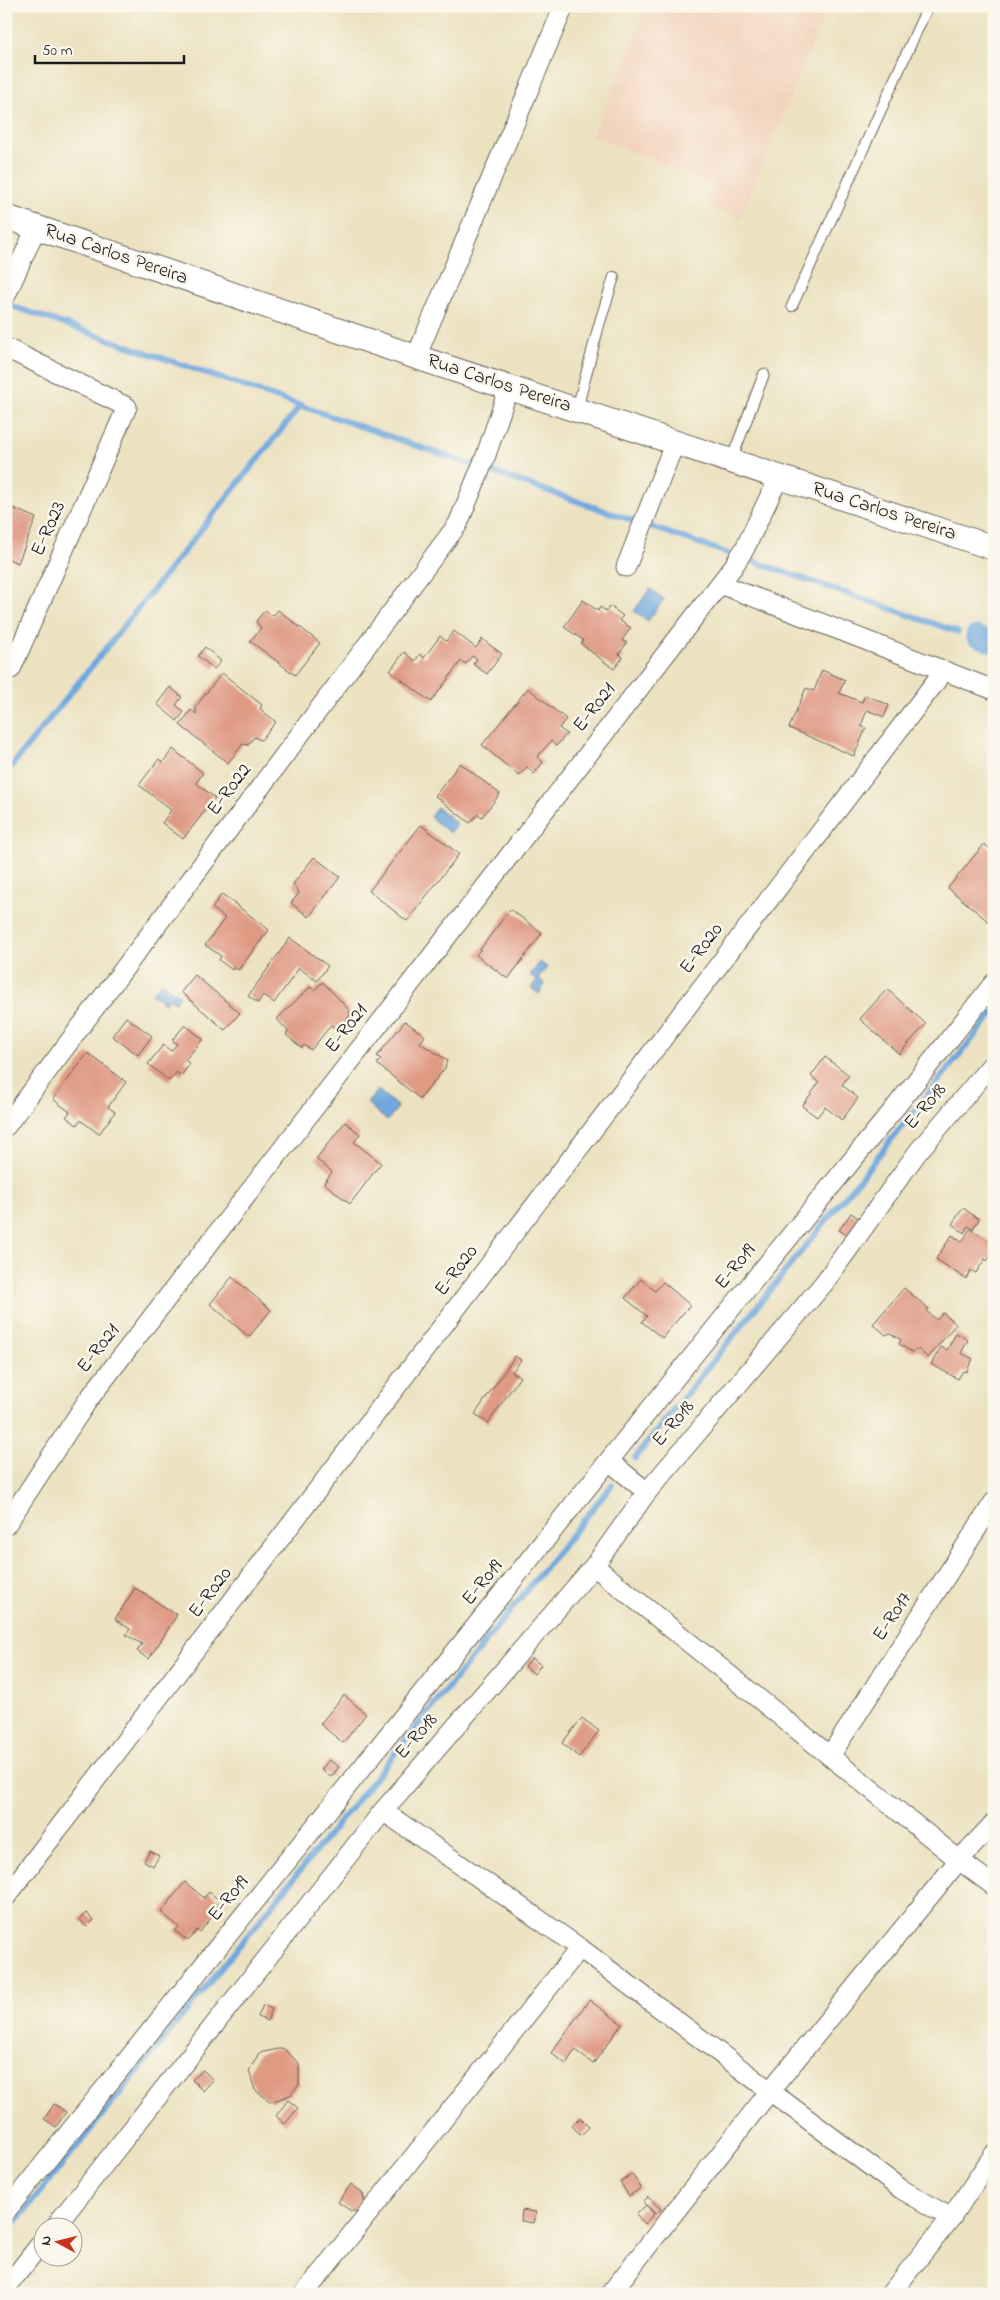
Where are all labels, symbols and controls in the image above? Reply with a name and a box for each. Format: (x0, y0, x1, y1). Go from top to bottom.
scale bar (35, 32, 184, 64)
text: 50 m (42, 40, 73, 62)
street label: Rua Carlos Pereira (40, 217, 192, 293)
street label: Rua Carlos Pereira (423, 347, 575, 421)
street label: Rua Carlos Pereira (808, 475, 960, 549)
street label: E-R023 (24, 497, 74, 561)
street label: E-R021 (566, 677, 624, 739)
street label: E-R022 (201, 758, 259, 822)
street label: E-R020 (673, 917, 731, 981)
street label: E-R021 (318, 998, 376, 1060)
street label: E-R018 (898, 1077, 954, 1137)
street label: E-R019 (708, 1238, 764, 1296)
street label: E-R020 (428, 1239, 486, 1303)
street label: E-R021 (70, 1318, 128, 1380)
street label: E-R018 (646, 1394, 702, 1454)
street label: E-R019 (455, 1554, 511, 1612)
street label: E-R020 (182, 1561, 240, 1625)
street label: E-R017 (866, 1586, 920, 1648)
street label: E-R018 (389, 1707, 445, 1767)
street label: E-R019 (201, 1870, 257, 1928)
north arrow (32, 2218, 82, 2268)
text: N (36, 2235, 58, 2247)

